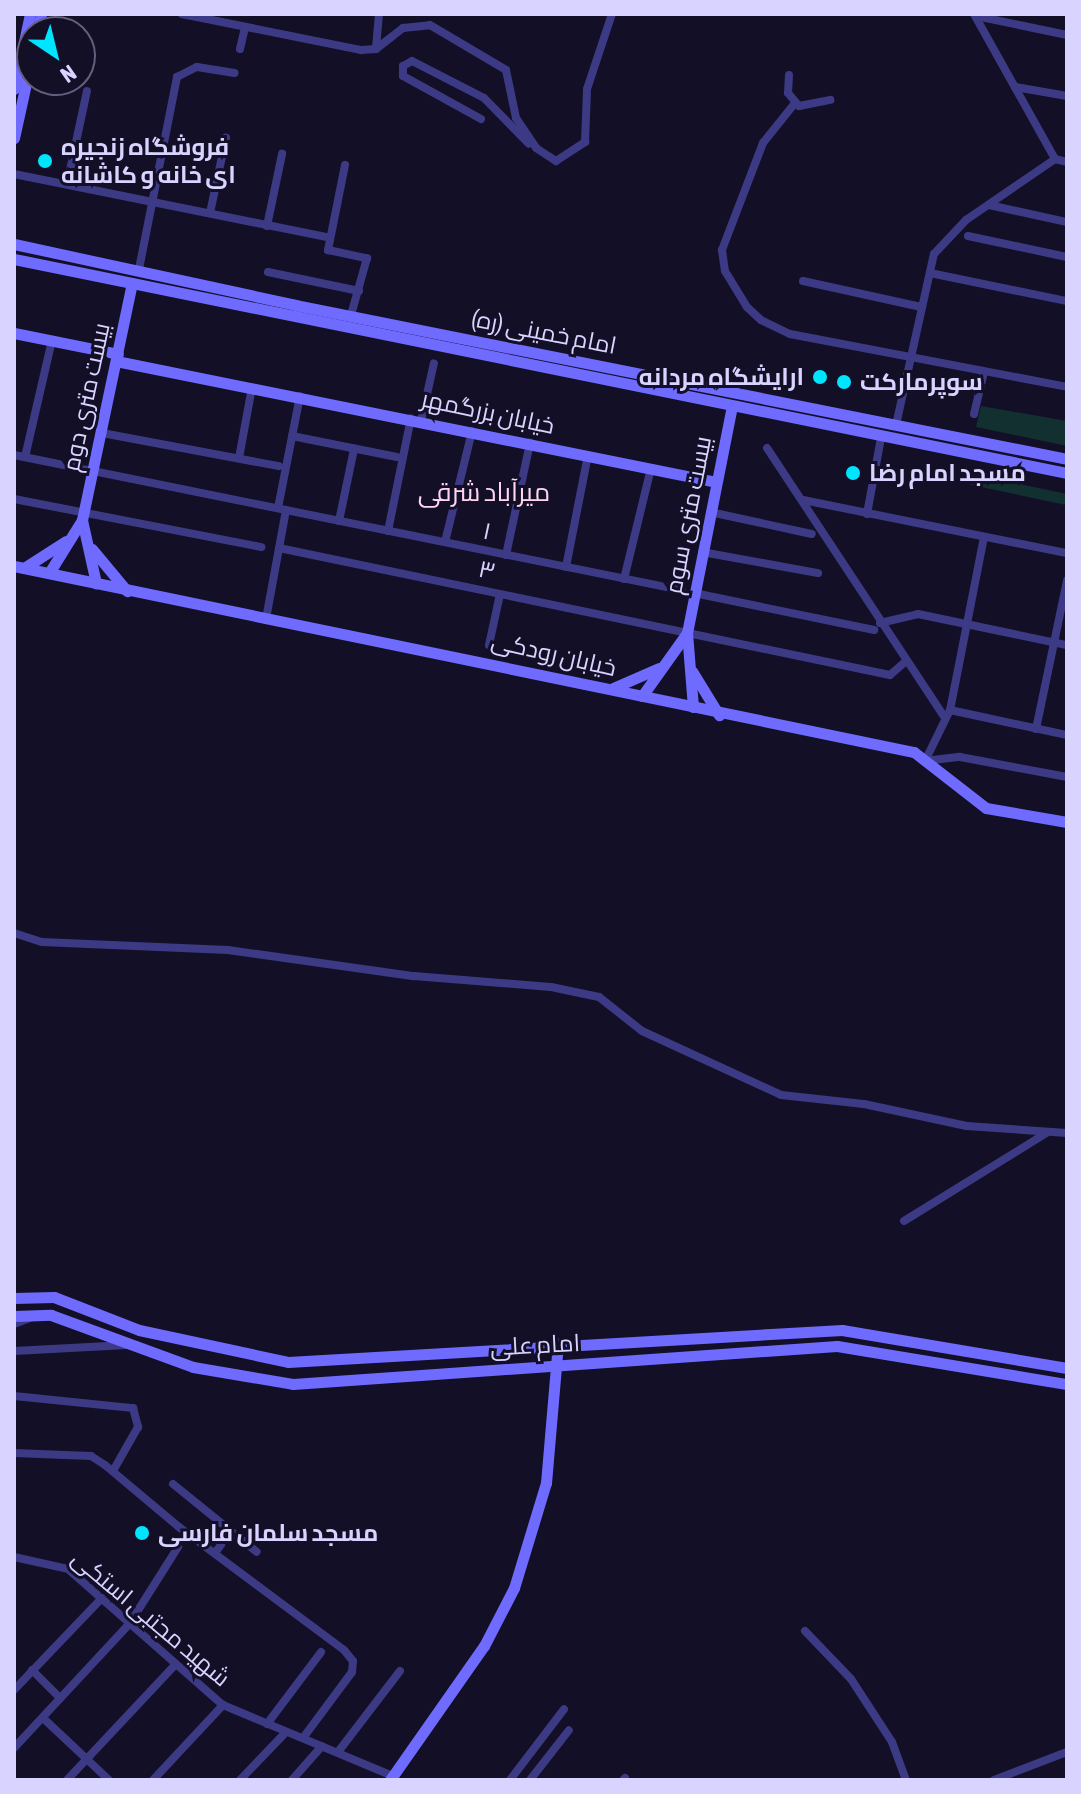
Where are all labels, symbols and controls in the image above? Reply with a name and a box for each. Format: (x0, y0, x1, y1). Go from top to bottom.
north arrow (16, 16, 96, 96)
text: N (56, 60, 81, 88)
place label: فروشگاه زنجیره ای خانه و کاشانه (61, 133, 236, 189)
marker: فروشگاه زنجیره ای خانه و کاشانه (36, 152, 54, 170)
street label: امام خمینی (ره) (469, 304, 619, 360)
street label: بیست متری دوم (56, 320, 116, 474)
place label: ارایشگاه مردانه (639, 363, 804, 391)
marker: ارایشگاه مردانه (811, 368, 829, 386)
place label: سوپرمارکت (860, 368, 983, 396)
marker: سوپرمارکت (835, 373, 853, 391)
street label: خیابان بزرگمهر (419, 384, 557, 440)
street label: بیست متری سوم (659, 434, 717, 596)
place label: مسجد امام رضا (869, 459, 1026, 487)
marker: مسجد امام رضا (844, 464, 862, 482)
district label: میرآباد شرقی (418, 477, 550, 509)
street label: ۱ (480, 516, 494, 546)
street label: ۳ (476, 554, 498, 586)
street label: خیابان رودکی (489, 626, 619, 682)
street label: امام علی (489, 1328, 581, 1362)
place label: مسجد سلمان فارسی (158, 1519, 378, 1547)
marker: مسجد سلمان فارسی (133, 1524, 151, 1542)
street label: شهید مجتبی استکی (66, 1543, 236, 1693)

